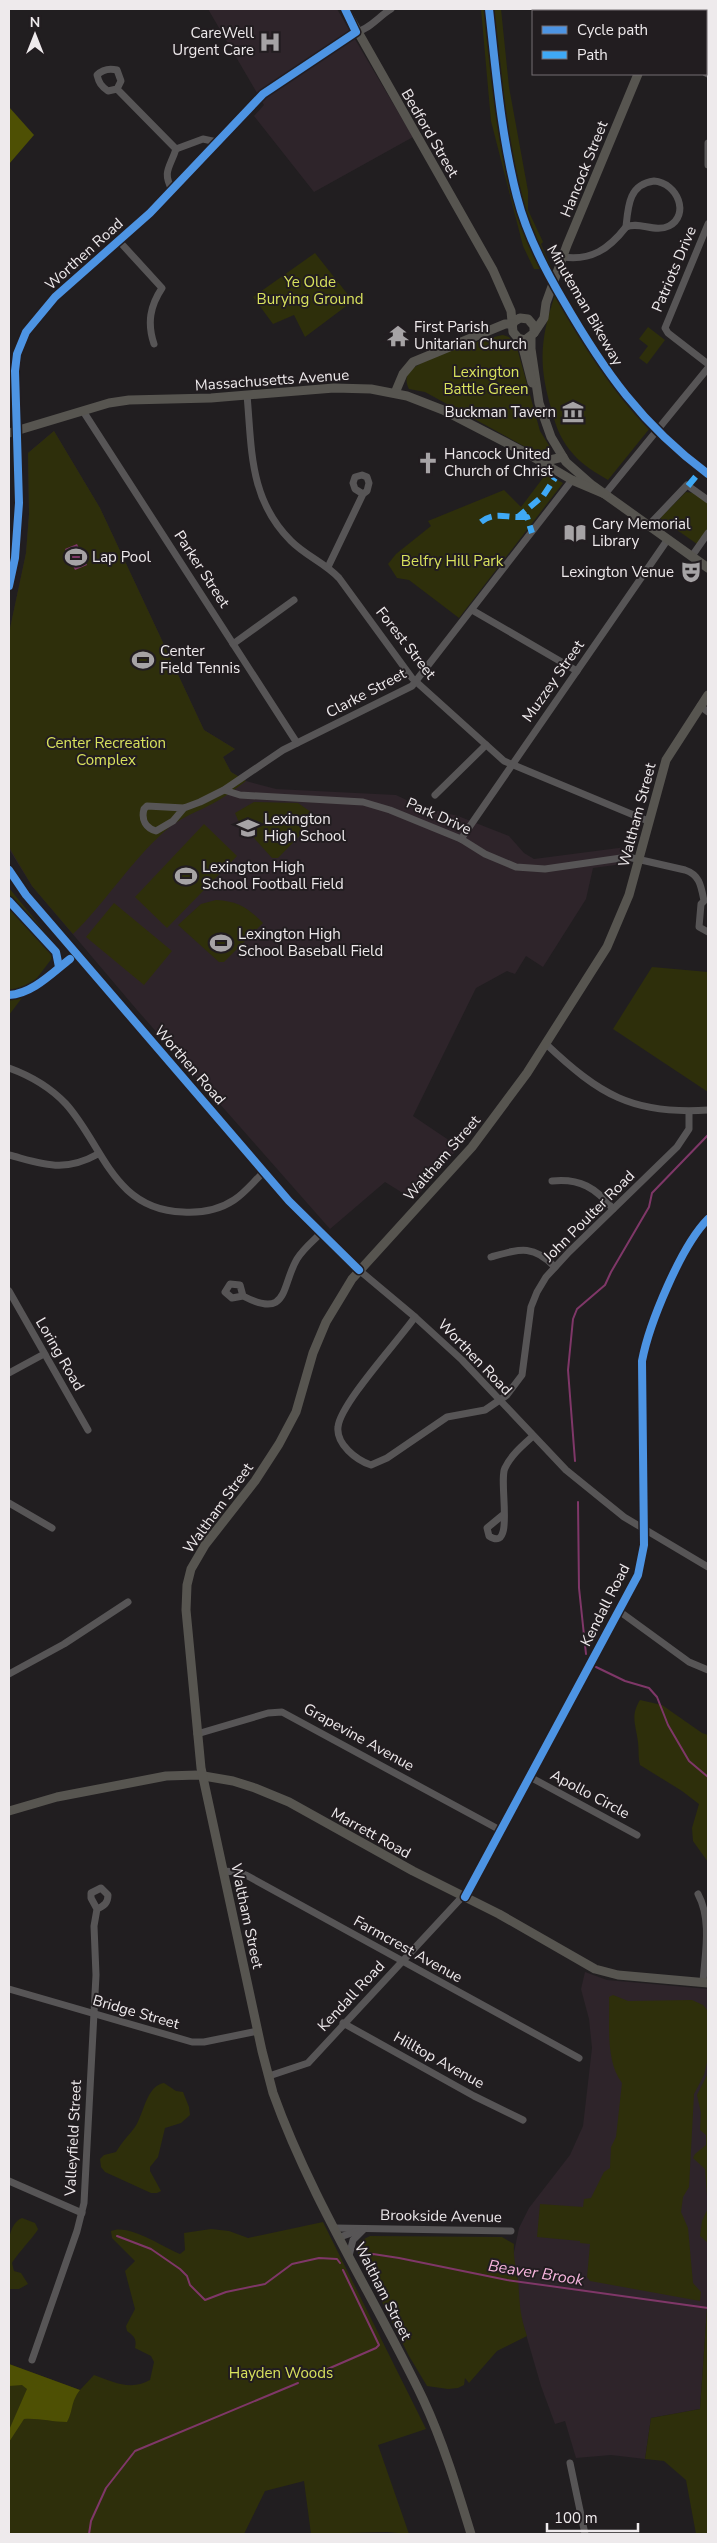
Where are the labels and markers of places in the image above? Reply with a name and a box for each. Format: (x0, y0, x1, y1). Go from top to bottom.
place label: CareWell Urgent Care (172, 23, 255, 60)
hospital icon: CareWell Urgent Care (257, 29, 283, 55)
place label: First Parish Unitarian Church (414, 317, 527, 354)
temple icon: First Parish Unitarian Church (385, 323, 411, 349)
museum icon: Buckman Tavern (560, 399, 586, 425)
place label: Buckman Tavern (445, 402, 556, 422)
place label: Hancock United Church of Christ (444, 444, 553, 481)
church icon: Hancock United Church of Christ (415, 450, 441, 476)
place label: Cary Memorial Library (592, 514, 691, 551)
library icon: Cary Memorial Library (562, 520, 588, 546)
sports icon: Lap Pool (63, 544, 89, 570)
place label: Lap Pool (92, 547, 152, 567)
theatre icon: Lexington Venue (678, 559, 704, 585)
place label: Lexington Venue (561, 562, 674, 582)
place label: Center Field Tennis (160, 641, 240, 678)
sports icon: Center Field Tennis (130, 647, 156, 673)
place label: Lexington High School (264, 809, 346, 846)
school or university icon: Lexington High School (235, 815, 261, 841)
place label: Lexington High School Football Field (202, 857, 344, 894)
sports icon: Lexington High School Football Field (173, 863, 199, 889)
place label: Lexington High School Baseball Field (238, 924, 383, 961)
sports icon: Lexington High School Baseball Field (208, 930, 234, 956)

